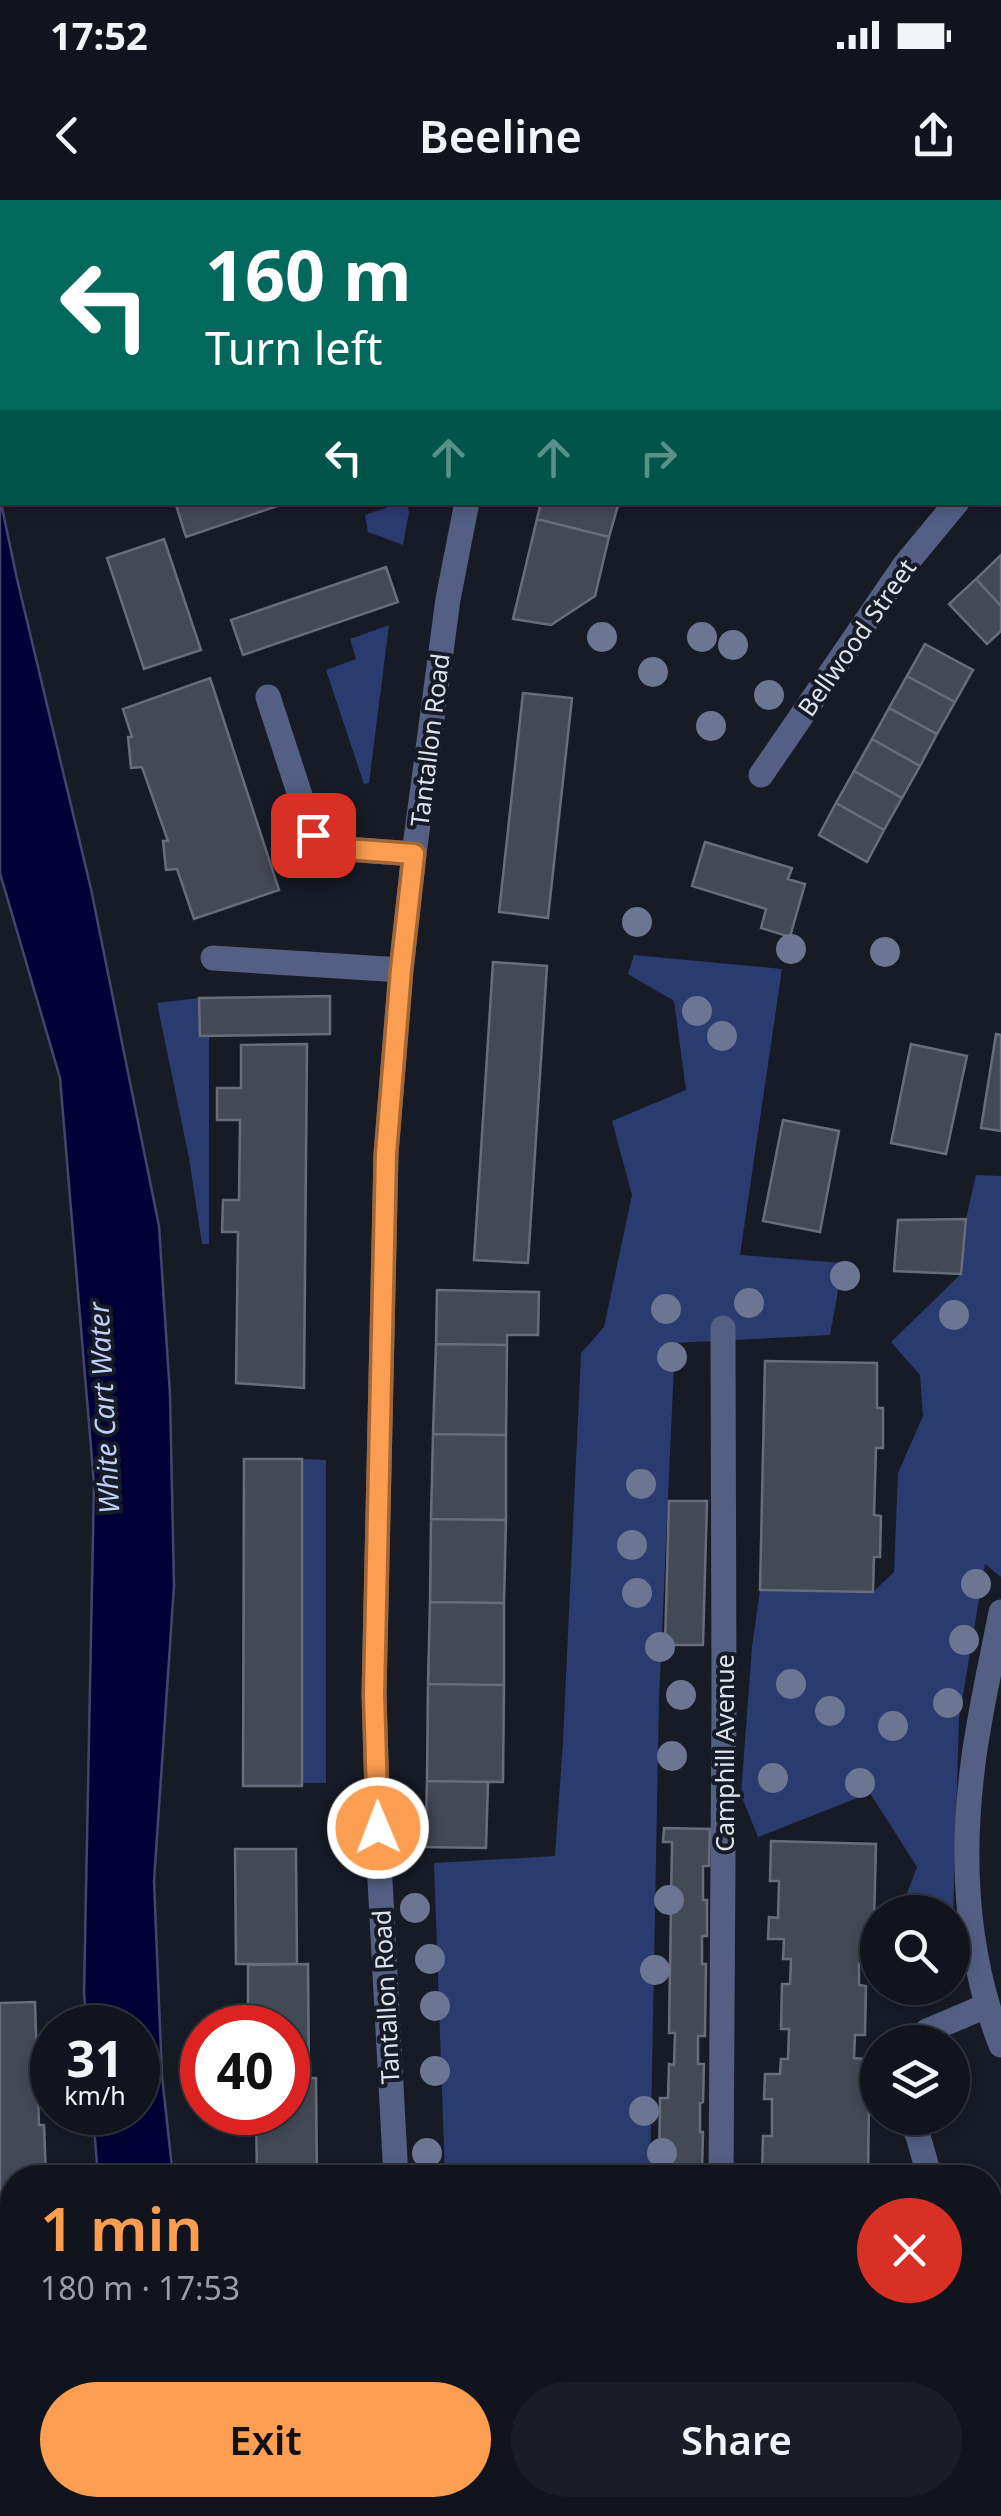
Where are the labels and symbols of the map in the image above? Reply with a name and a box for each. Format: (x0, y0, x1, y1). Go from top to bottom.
street label: Bellwood Street (789, 552, 923, 722)
street label: Tantallon Road (401, 651, 457, 829)
pin (271, 793, 356, 878)
water label: White Cart Water (78, 1299, 128, 1515)
street label: Camphill Avenue (707, 1654, 741, 1852)
position arrow (326, 1776, 430, 1880)
street label: Tantallon Road (363, 1909, 407, 2085)
speed limit sign: 40 (180, 2005, 310, 2135)

